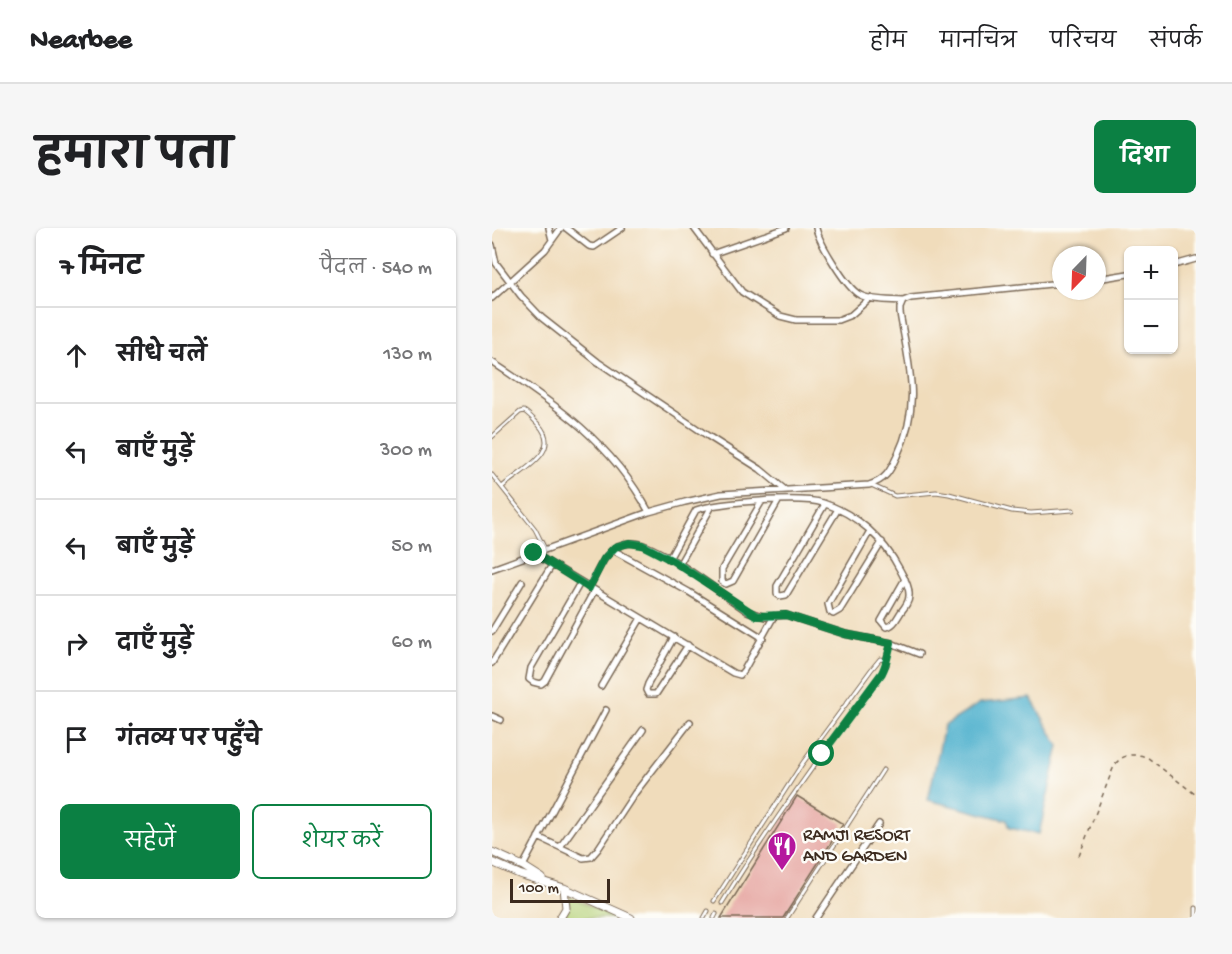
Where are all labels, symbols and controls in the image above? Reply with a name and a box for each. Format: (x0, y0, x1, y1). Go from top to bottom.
text: Nearbee (30, 25, 132, 58)
text: होम (870, 31, 907, 56)
text: मानचित्र (940, 31, 1017, 56)
text: परिचय (1050, 31, 1116, 56)
text: संपर्क (1149, 31, 1202, 56)
button: दिशा (1094, 120, 1196, 193)
text: हमारा पता (36, 135, 233, 184)
north arrow (1052, 246, 1106, 300)
map controls (1124, 246, 1178, 354)
button: + (1124, 246, 1178, 300)
text: 7 मिनट (60, 254, 143, 285)
text: पैदल · 540 m (320, 258, 432, 281)
button: − (1124, 300, 1178, 354)
icon: ahead (60, 339, 93, 372)
text: सीधे चलें (117, 344, 207, 370)
text: 130 m (383, 344, 432, 367)
icon: left (60, 435, 93, 468)
text: बाएँ मुड़ें (117, 440, 194, 466)
text: 300 m (380, 440, 432, 463)
icon: left (60, 531, 93, 564)
text: बाएँ मुड़ें (117, 536, 194, 562)
text: 50 m (391, 536, 432, 559)
route end (520, 539, 546, 565)
icon: right (60, 627, 93, 660)
text: दाएँ मुड़ें (117, 632, 193, 658)
text: 60 m (392, 632, 432, 655)
icon: arrive (60, 723, 93, 756)
text: गंतव्य पर पहुँचे (117, 728, 261, 754)
route start (808, 740, 834, 766)
button: सहेजें (60, 804, 240, 879)
button: शेयर करें (252, 804, 432, 879)
place label: RAMJI RESORT AND GARDEN (803, 826, 911, 868)
restaurant icon: RAMJI RESORT AND GARDEN (766, 830, 798, 872)
scale bar (510, 876, 610, 904)
text: 100 m (519, 880, 559, 899)

